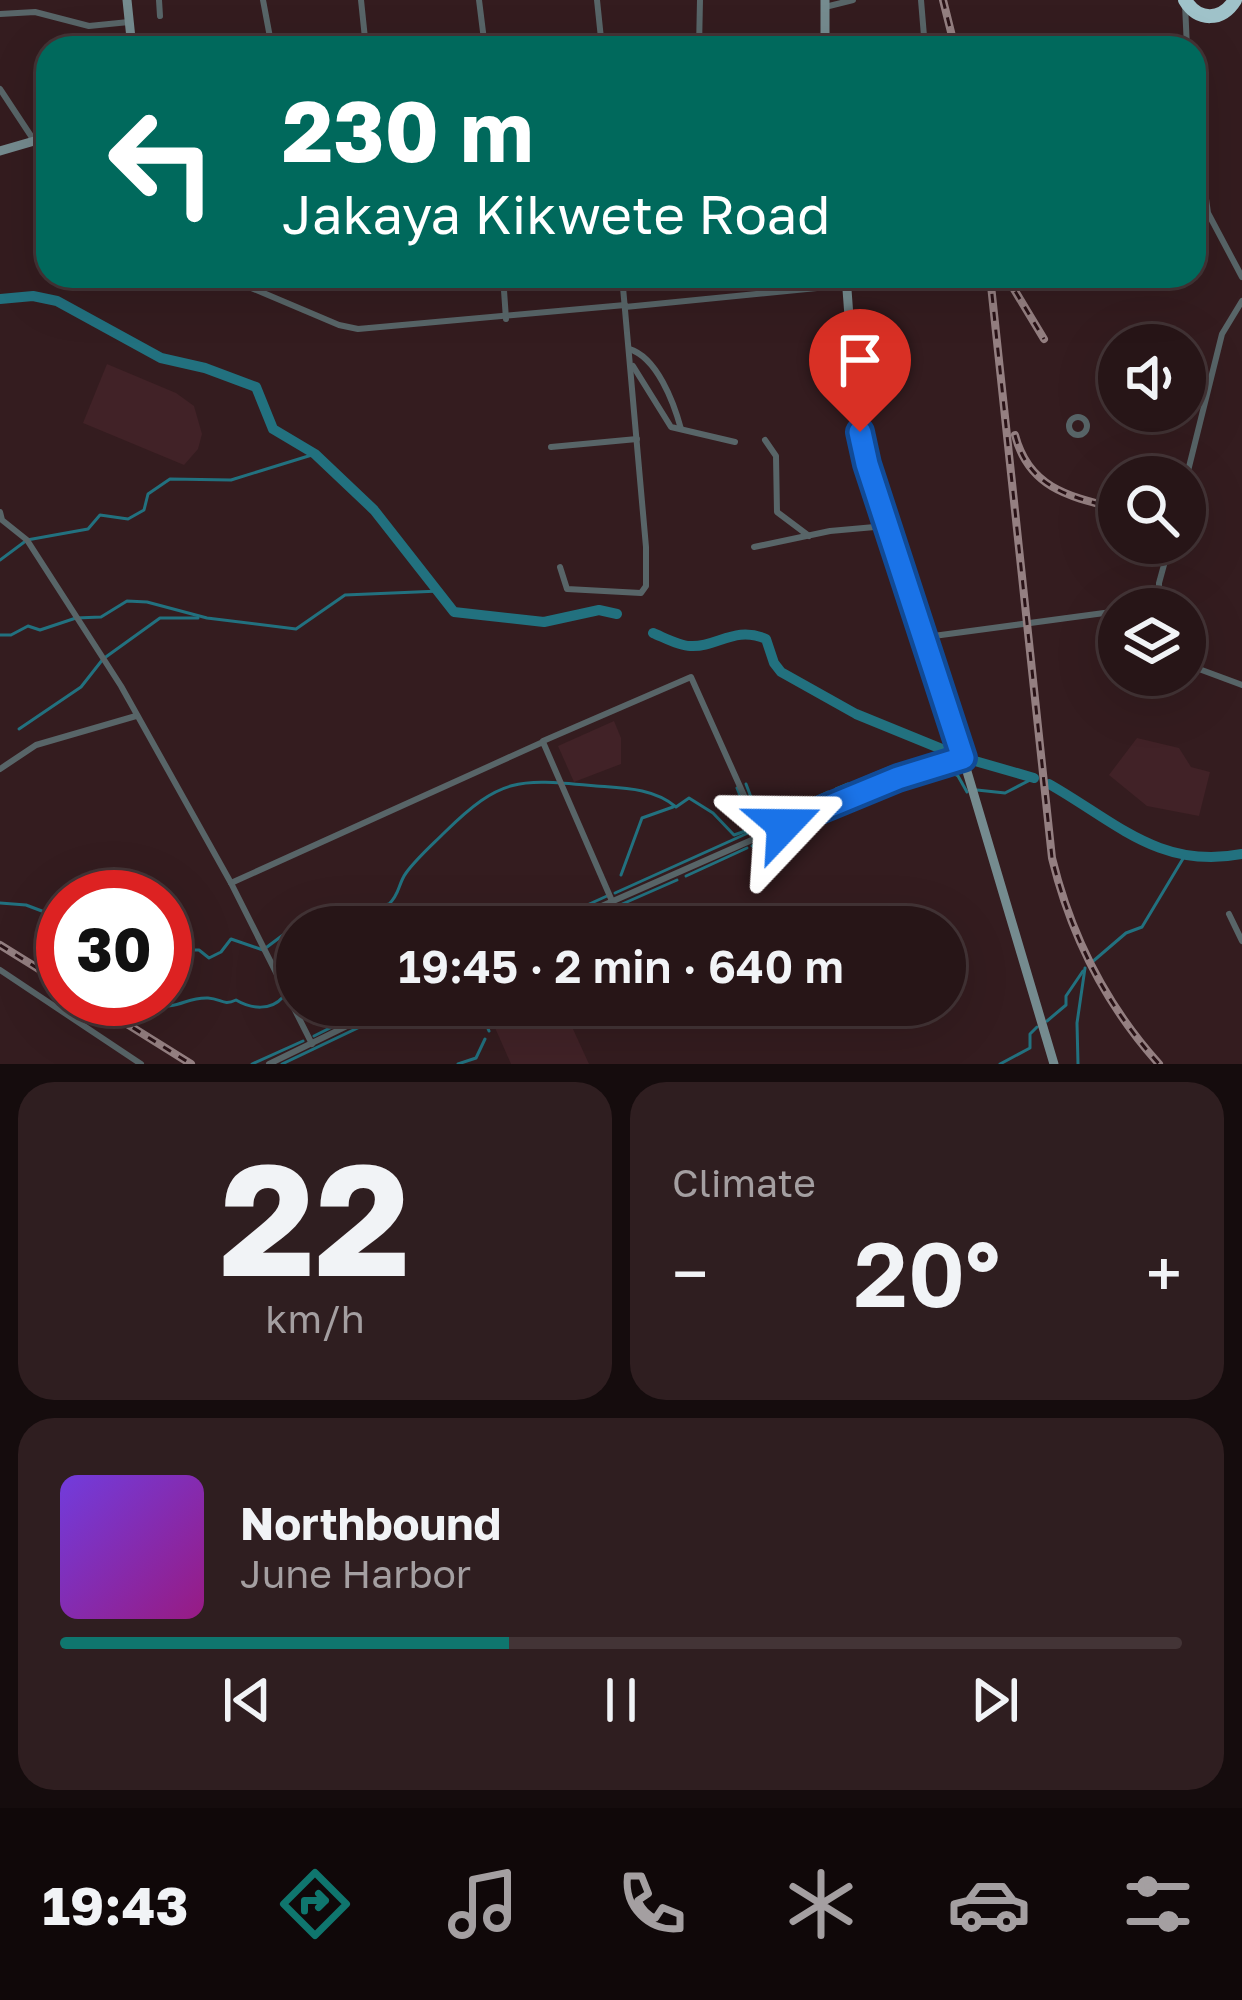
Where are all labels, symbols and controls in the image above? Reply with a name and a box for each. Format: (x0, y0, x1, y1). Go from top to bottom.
text: 230 m (282, 80, 534, 180)
icon: left (84, 84, 240, 240)
text: Jakaya Kikwete Road (282, 181, 831, 246)
pin (809, 309, 911, 432)
map controls (1098, 324, 1206, 696)
button: sound (1098, 324, 1206, 432)
icon: arrive (827, 327, 893, 393)
button: search (1098, 456, 1206, 564)
button: layers (1098, 588, 1206, 696)
position arrow (721, 762, 847, 888)
speed limit sign: 30 (36, 870, 192, 1026)
text: 19:45 · 2 min · 640 m (398, 939, 844, 993)
text: 22 (220, 1123, 410, 1310)
text: Climate (672, 1159, 816, 1206)
text: 20° (854, 1219, 1000, 1327)
text: − (672, 1233, 708, 1313)
text: + (1146, 1233, 1182, 1313)
text: km/h (265, 1295, 365, 1342)
text: Northbound (240, 1496, 501, 1550)
text: June Harbor (240, 1550, 471, 1597)
icon: previous (214, 1667, 280, 1733)
icon: pause (588, 1667, 654, 1733)
icon: next (962, 1667, 1028, 1733)
icon: directions (273, 1862, 357, 1946)
icon: music (441, 1862, 525, 1946)
icon: phone (610, 1862, 694, 1946)
icon: climate (779, 1862, 863, 1946)
icon: car (947, 1862, 1031, 1946)
icon: filters (1116, 1862, 1200, 1946)
text: 19:43 (42, 1872, 188, 1937)

